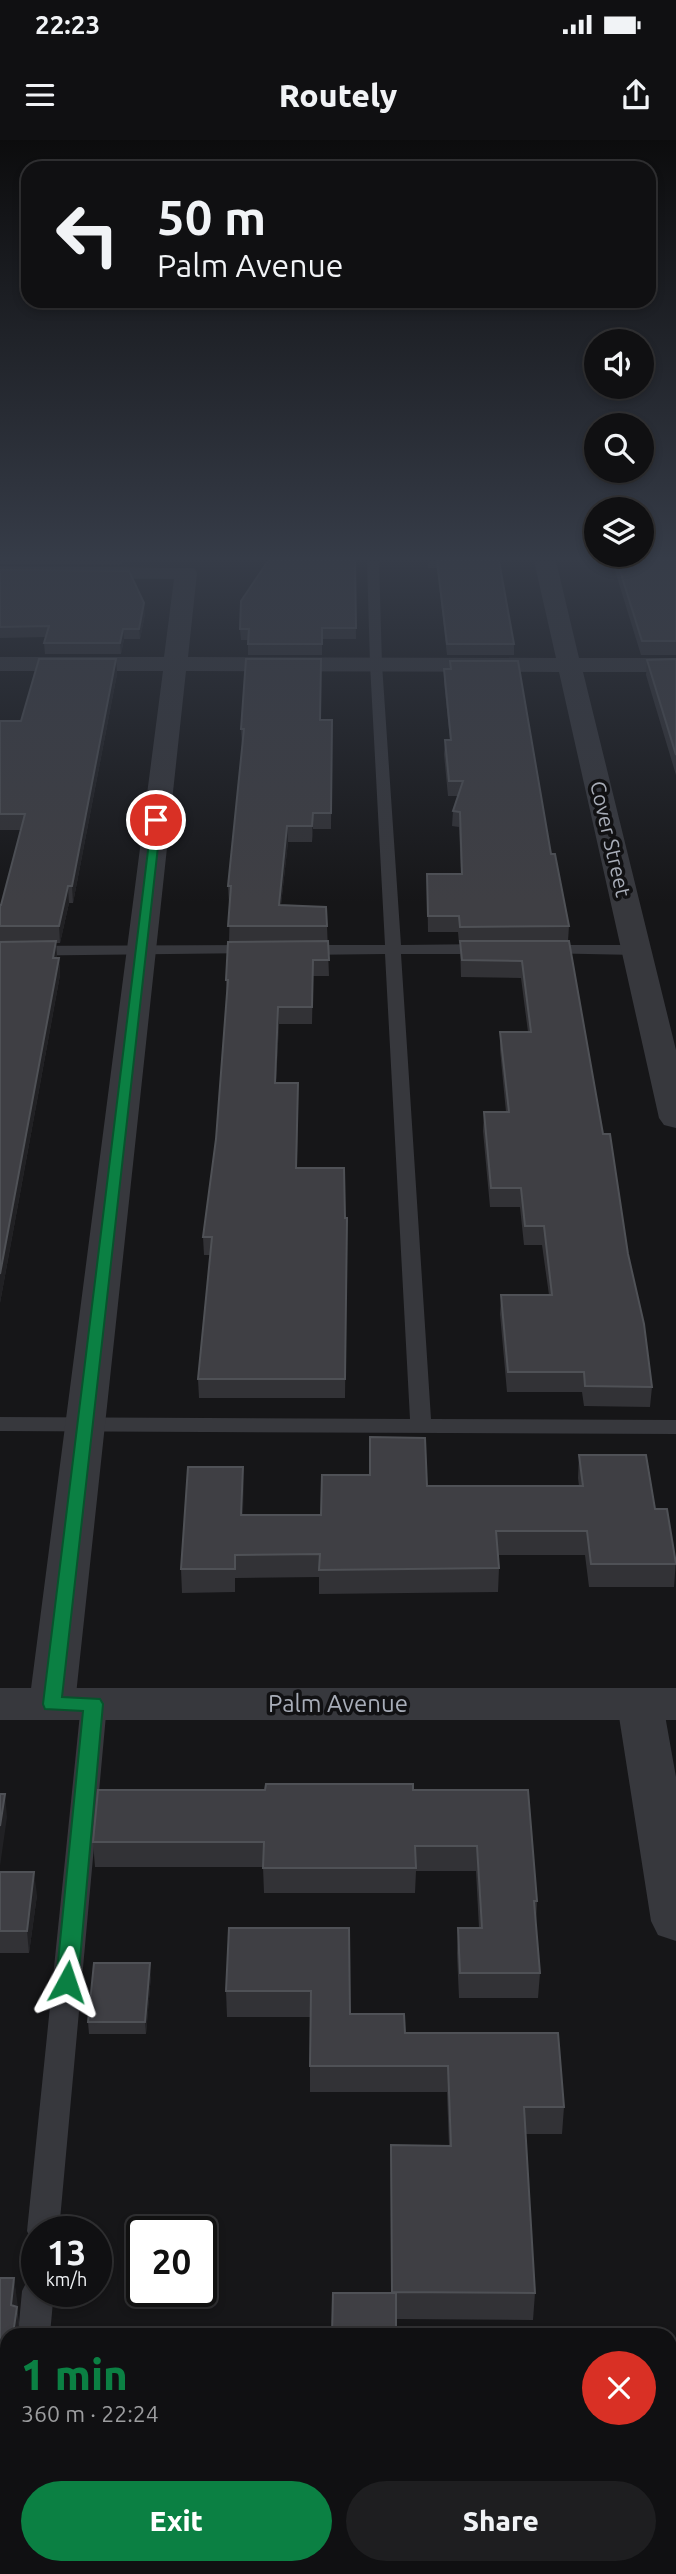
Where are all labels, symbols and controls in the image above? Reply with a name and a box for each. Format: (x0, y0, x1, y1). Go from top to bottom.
text: 22:23 (35, 10, 100, 39)
icon: menu (21, 76, 59, 114)
icon: share (617, 76, 655, 114)
text: Routely (279, 77, 397, 113)
icon: left (42, 189, 133, 280)
text: 50 m (157, 189, 266, 244)
text: Palm Avenue (157, 247, 343, 283)
map controls (584, 329, 654, 567)
button: sound (584, 329, 654, 399)
button: search (584, 413, 654, 483)
button: layers (584, 497, 654, 567)
street label: Cover Street (586, 778, 636, 899)
pin (126, 790, 186, 850)
icon: arrive (137, 801, 175, 839)
street label: Palm Avenue (268, 1690, 408, 1717)
position arrow (30, 1945, 104, 2019)
speed limit sign: 20 (126, 2216, 217, 2307)
text: 13 (47, 2232, 86, 2272)
text: km/h (46, 2269, 87, 2289)
text: 1 min (21, 2351, 128, 2398)
button: close (582, 2351, 656, 2425)
text: 360 m · 22:24 (21, 2401, 159, 2426)
button: Exit (21, 2481, 332, 2561)
button: Share (346, 2481, 656, 2561)

